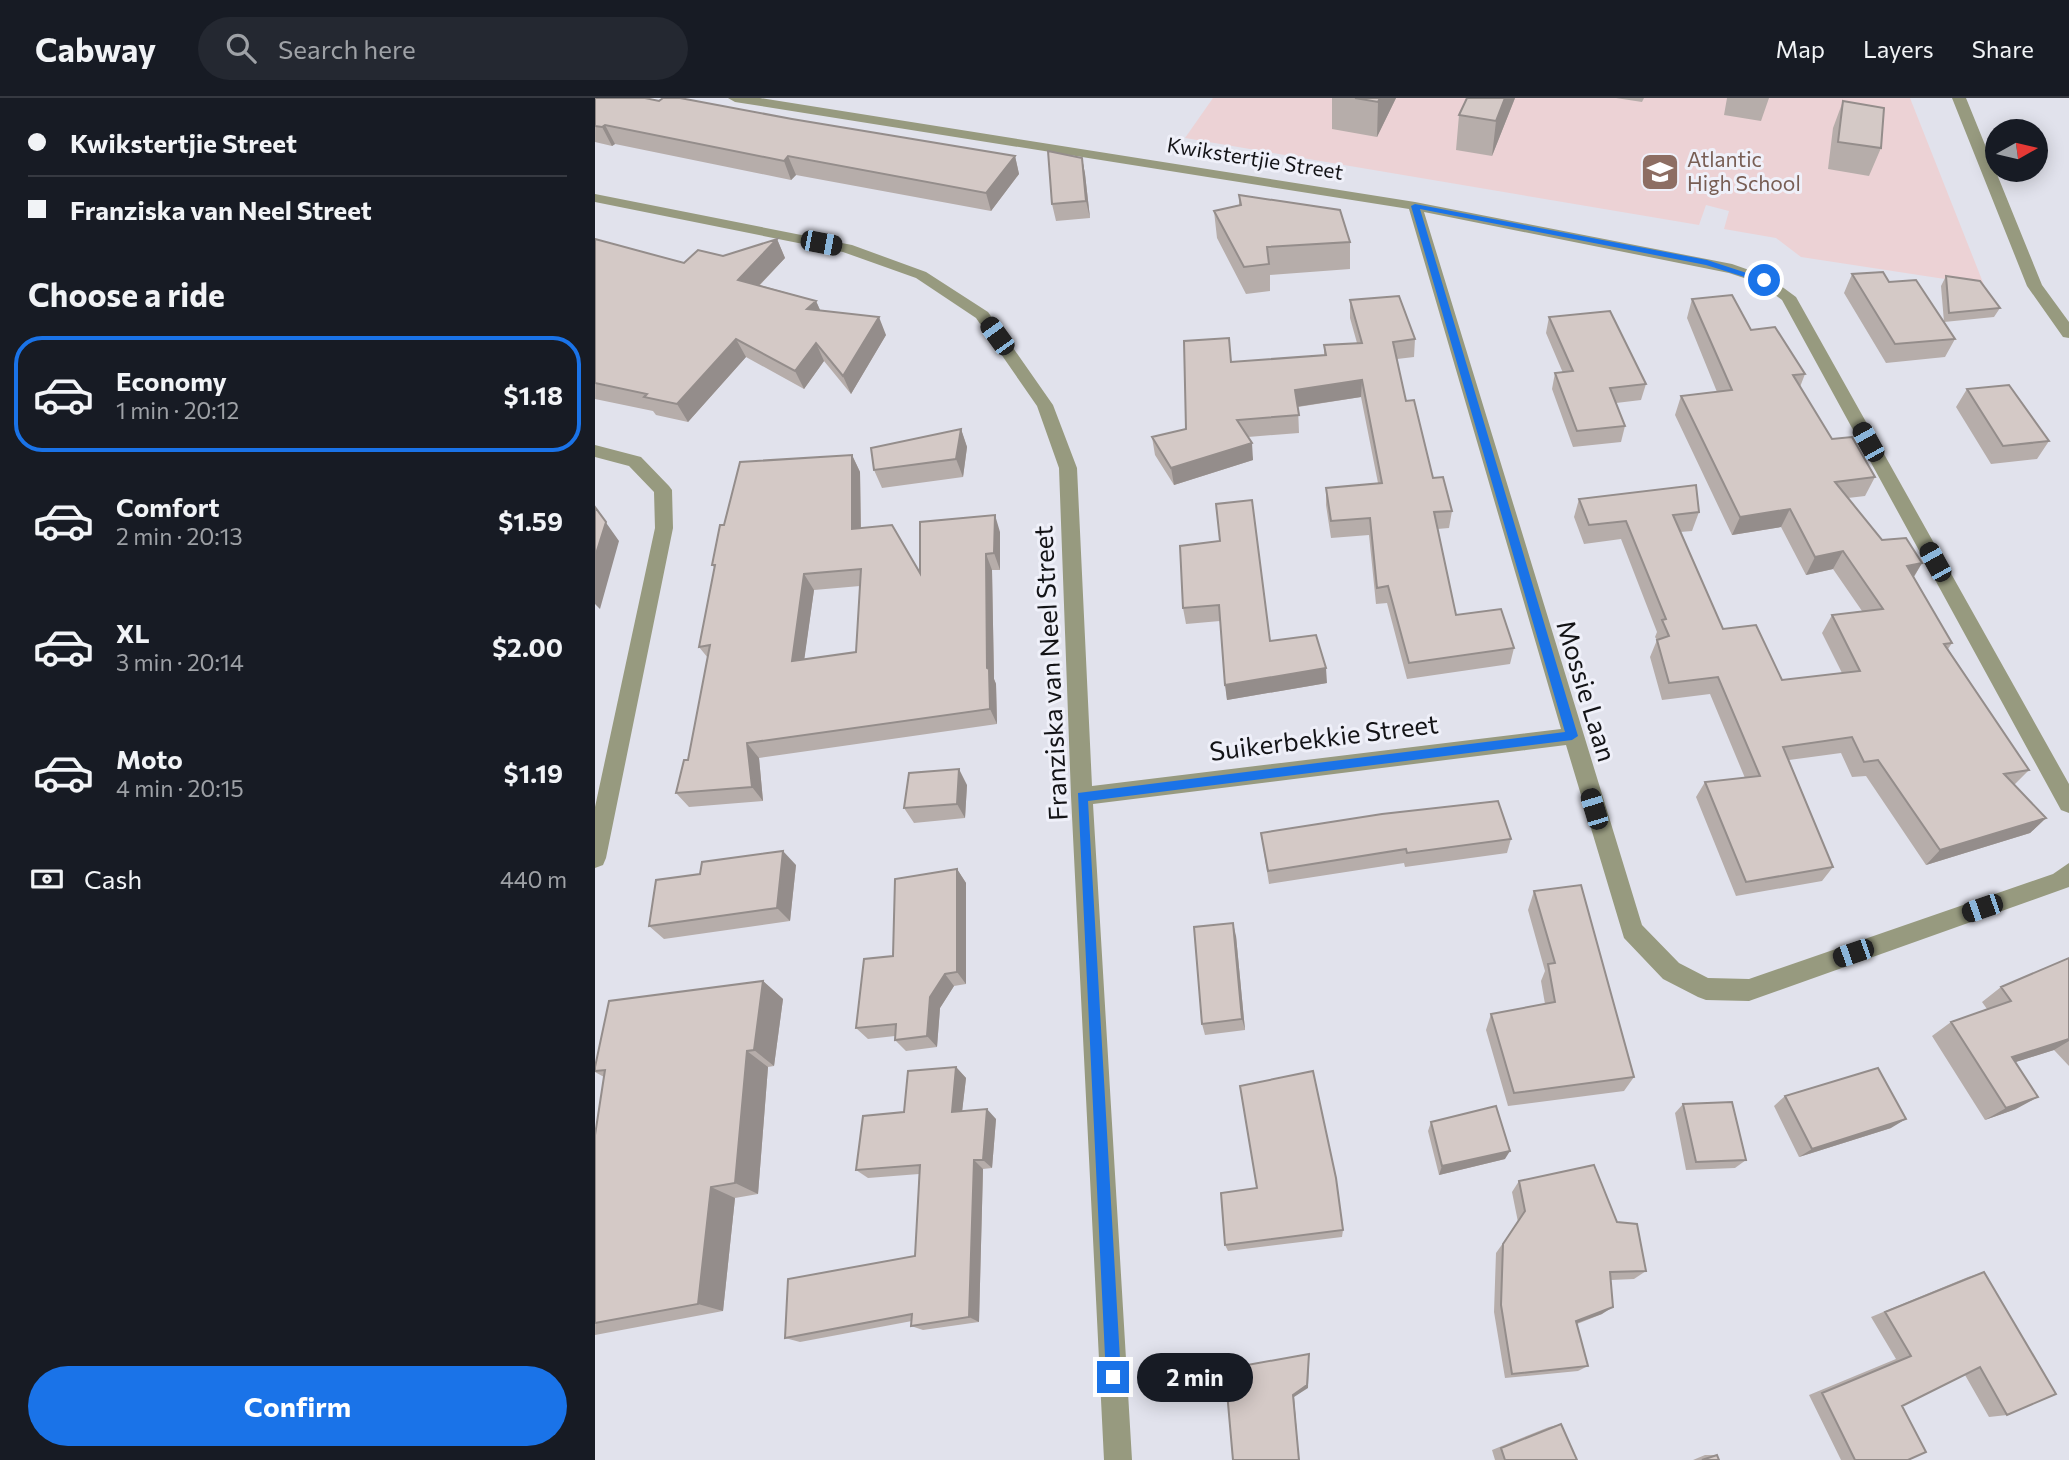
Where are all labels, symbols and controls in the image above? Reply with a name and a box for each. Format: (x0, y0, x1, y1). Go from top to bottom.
search box (198, 17, 688, 80)
text: Cabway (35, 28, 156, 69)
icon: search (222, 29, 260, 67)
text: Search here (278, 33, 416, 64)
text: Map (1776, 34, 1825, 63)
text: Layers (1863, 34, 1934, 63)
text: Share (1972, 34, 2034, 63)
north arrow (1985, 119, 2047, 182)
map controls (1985, 119, 2048, 182)
text: Kwikstertjie Street (70, 127, 297, 158)
street label: Kwikstertjie Street (1165, 131, 1345, 184)
place label: Atlantic High School (1687, 146, 1801, 195)
school or university icon: Atlantic High School (1639, 151, 1681, 193)
text: Franziska van Neel Street (70, 194, 372, 225)
car (799, 229, 844, 257)
route start (1748, 264, 1780, 296)
text: Choose a ride (28, 274, 225, 314)
car (977, 313, 1018, 359)
icon: car (32, 363, 95, 426)
text: Economy (116, 365, 227, 396)
text: $1.18 (503, 379, 563, 410)
text: 1 min · 20:12 (116, 396, 239, 424)
car (1849, 419, 1888, 465)
icon: car (32, 489, 95, 552)
text: Comfort (116, 491, 219, 522)
text: $1.59 (498, 505, 563, 536)
text: 2 min · 20:13 (116, 522, 243, 550)
street label: Franziska van Neel Street (1026, 525, 1073, 822)
car (1916, 539, 1955, 585)
icon: car (32, 615, 95, 678)
street label: Mossie Laan (1551, 616, 1624, 765)
text: XL (116, 617, 150, 648)
text: $2.00 (492, 631, 563, 662)
text: 3 min · 20:14 (116, 648, 244, 676)
street label: Suikerbekkie Street (1208, 707, 1440, 766)
icon: car (32, 741, 95, 804)
text: Moto (116, 743, 183, 774)
text: $1.19 (504, 757, 563, 788)
text: 4 min · 20:15 (116, 774, 244, 802)
car (1578, 786, 1611, 832)
icon: cash (28, 860, 66, 898)
text: Cash (84, 863, 142, 894)
text: 440 m (500, 865, 567, 893)
car (1959, 891, 2006, 925)
car (1830, 936, 1877, 970)
callout: 2 min (1137, 1352, 1253, 1402)
route end (1097, 1361, 1129, 1393)
text: 2 min (1166, 1363, 1224, 1391)
button: Confirm (28, 1366, 567, 1446)

